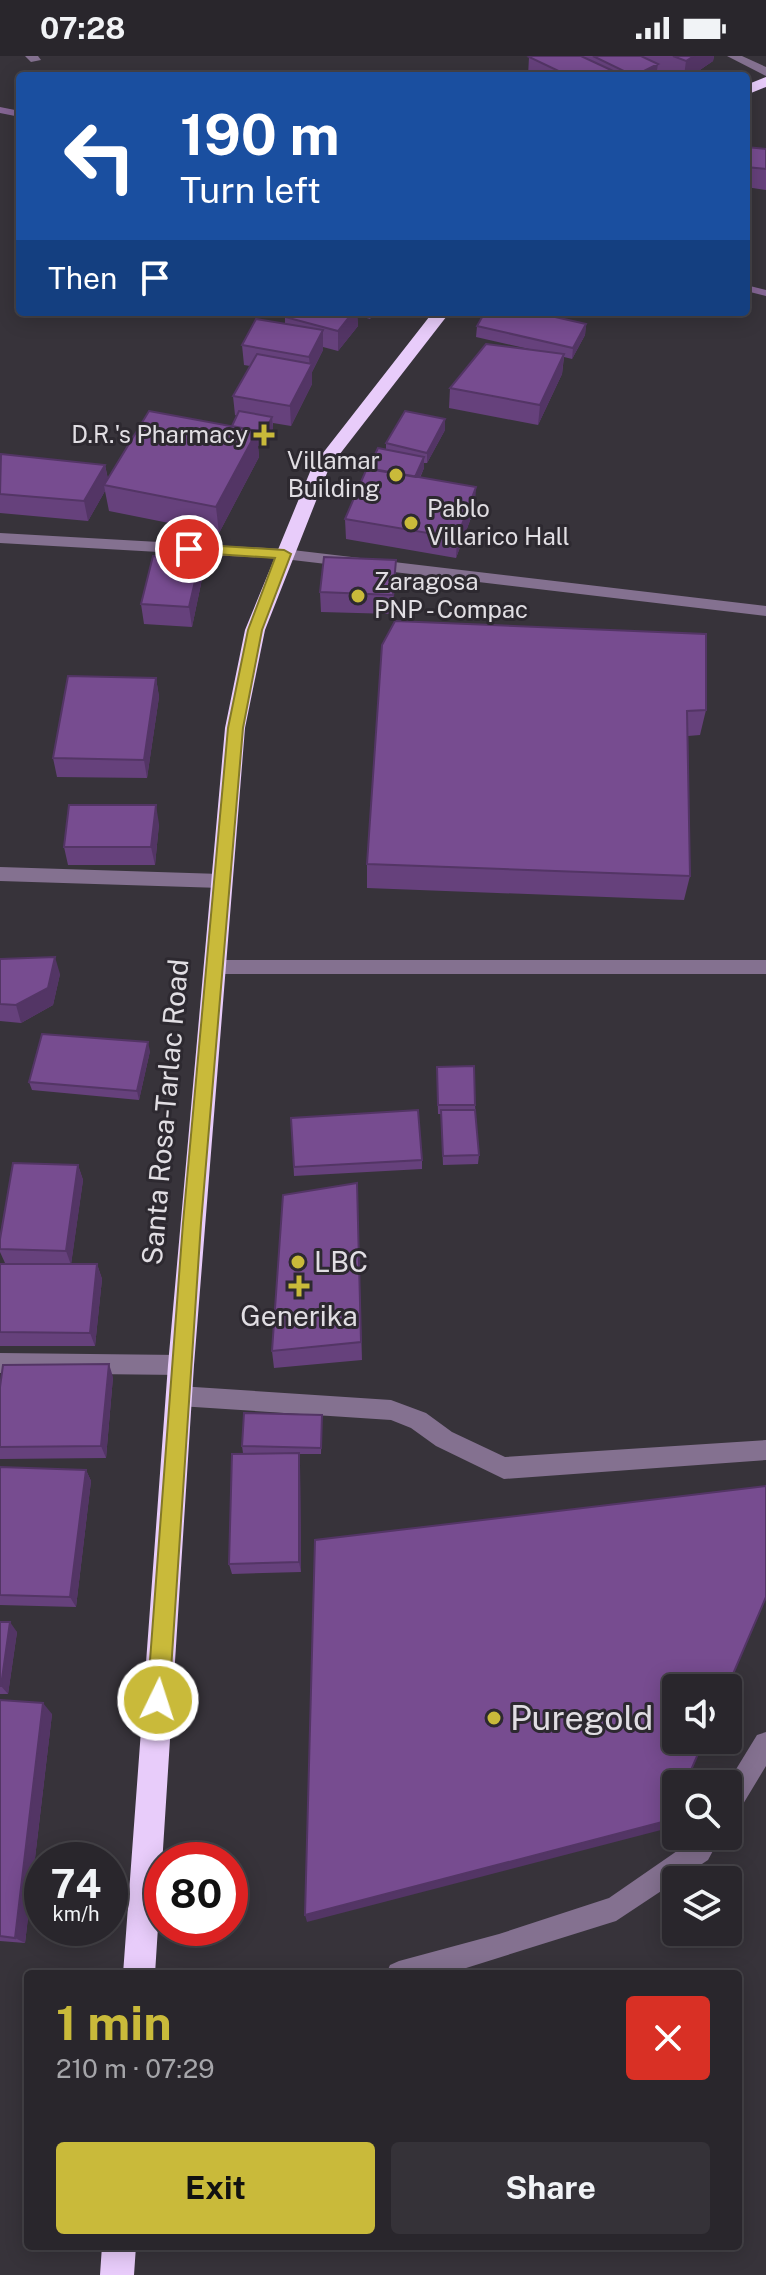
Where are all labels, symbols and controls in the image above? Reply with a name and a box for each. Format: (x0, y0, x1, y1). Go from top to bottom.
text: 07:28 (40, 10, 125, 46)
text: 190 m (180, 102, 340, 168)
icon: left (48, 104, 152, 208)
text: Turn left (180, 169, 321, 211)
icon: arrive (133, 256, 177, 300)
text: Then (48, 260, 117, 296)
place label: D.R.'s Pharmacy (71, 420, 248, 448)
marker: D.R.'s Pharmacy (255, 426, 273, 444)
place label: Villamar Building (287, 446, 380, 502)
marker: Villamar Building (387, 466, 405, 484)
place label: Pablo Villarico Hall (427, 494, 570, 550)
marker: Pablo Villarico Hall (402, 514, 420, 532)
pin (155, 515, 223, 583)
icon: arrive (167, 527, 211, 571)
place label: Zaragosa PNP - Compac (374, 567, 528, 623)
marker: Zaragosa PNP - Compac (349, 587, 367, 605)
street label: Santa Rosa-Tarlac Road (135, 958, 194, 1266)
place label: LBC (314, 1245, 368, 1278)
marker: LBC (289, 1253, 307, 1271)
marker: Generika (290, 1277, 308, 1295)
place label: Generika (240, 1299, 358, 1332)
position arrow (116, 1658, 200, 1742)
map controls (662, 1674, 742, 1946)
button: sound (662, 1674, 742, 1754)
place label: Puregold (510, 1698, 653, 1738)
marker: Puregold (485, 1709, 503, 1727)
button: search (662, 1770, 742, 1850)
speed limit sign: 80 (144, 1842, 248, 1946)
text: 74 (51, 1860, 101, 1907)
button: layers (662, 1866, 742, 1946)
text: km/h (52, 1902, 100, 1926)
text: 1 min (56, 1994, 172, 2051)
button: close (626, 1996, 710, 2080)
text: 210 m · 07:29 (56, 2053, 214, 2084)
button: Exit (56, 2142, 375, 2234)
button: Share (391, 2142, 710, 2234)

